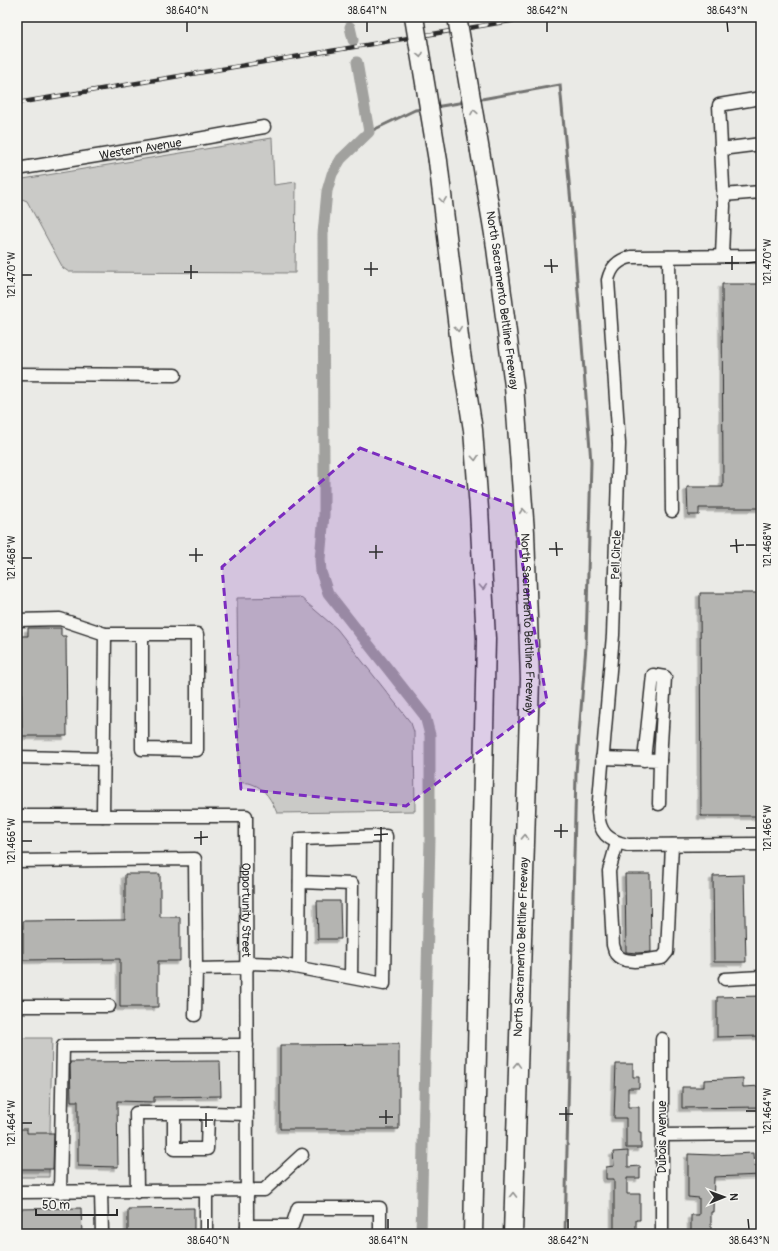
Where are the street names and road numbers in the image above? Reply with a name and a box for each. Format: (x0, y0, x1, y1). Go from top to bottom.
street label: Western Avenue (98, 135, 183, 163)
street label: North Sacramento Beltline Freeway (482, 210, 521, 390)
street label: Pell Circle (608, 530, 625, 580)
street label: North Sacramento Beltline Freeway (517, 533, 537, 713)
street label: North Sacramento Beltline Freeway (511, 857, 532, 1037)
street label: Opportunity Street (238, 863, 253, 958)
street label: Dubois Avenue (655, 1101, 670, 1173)

